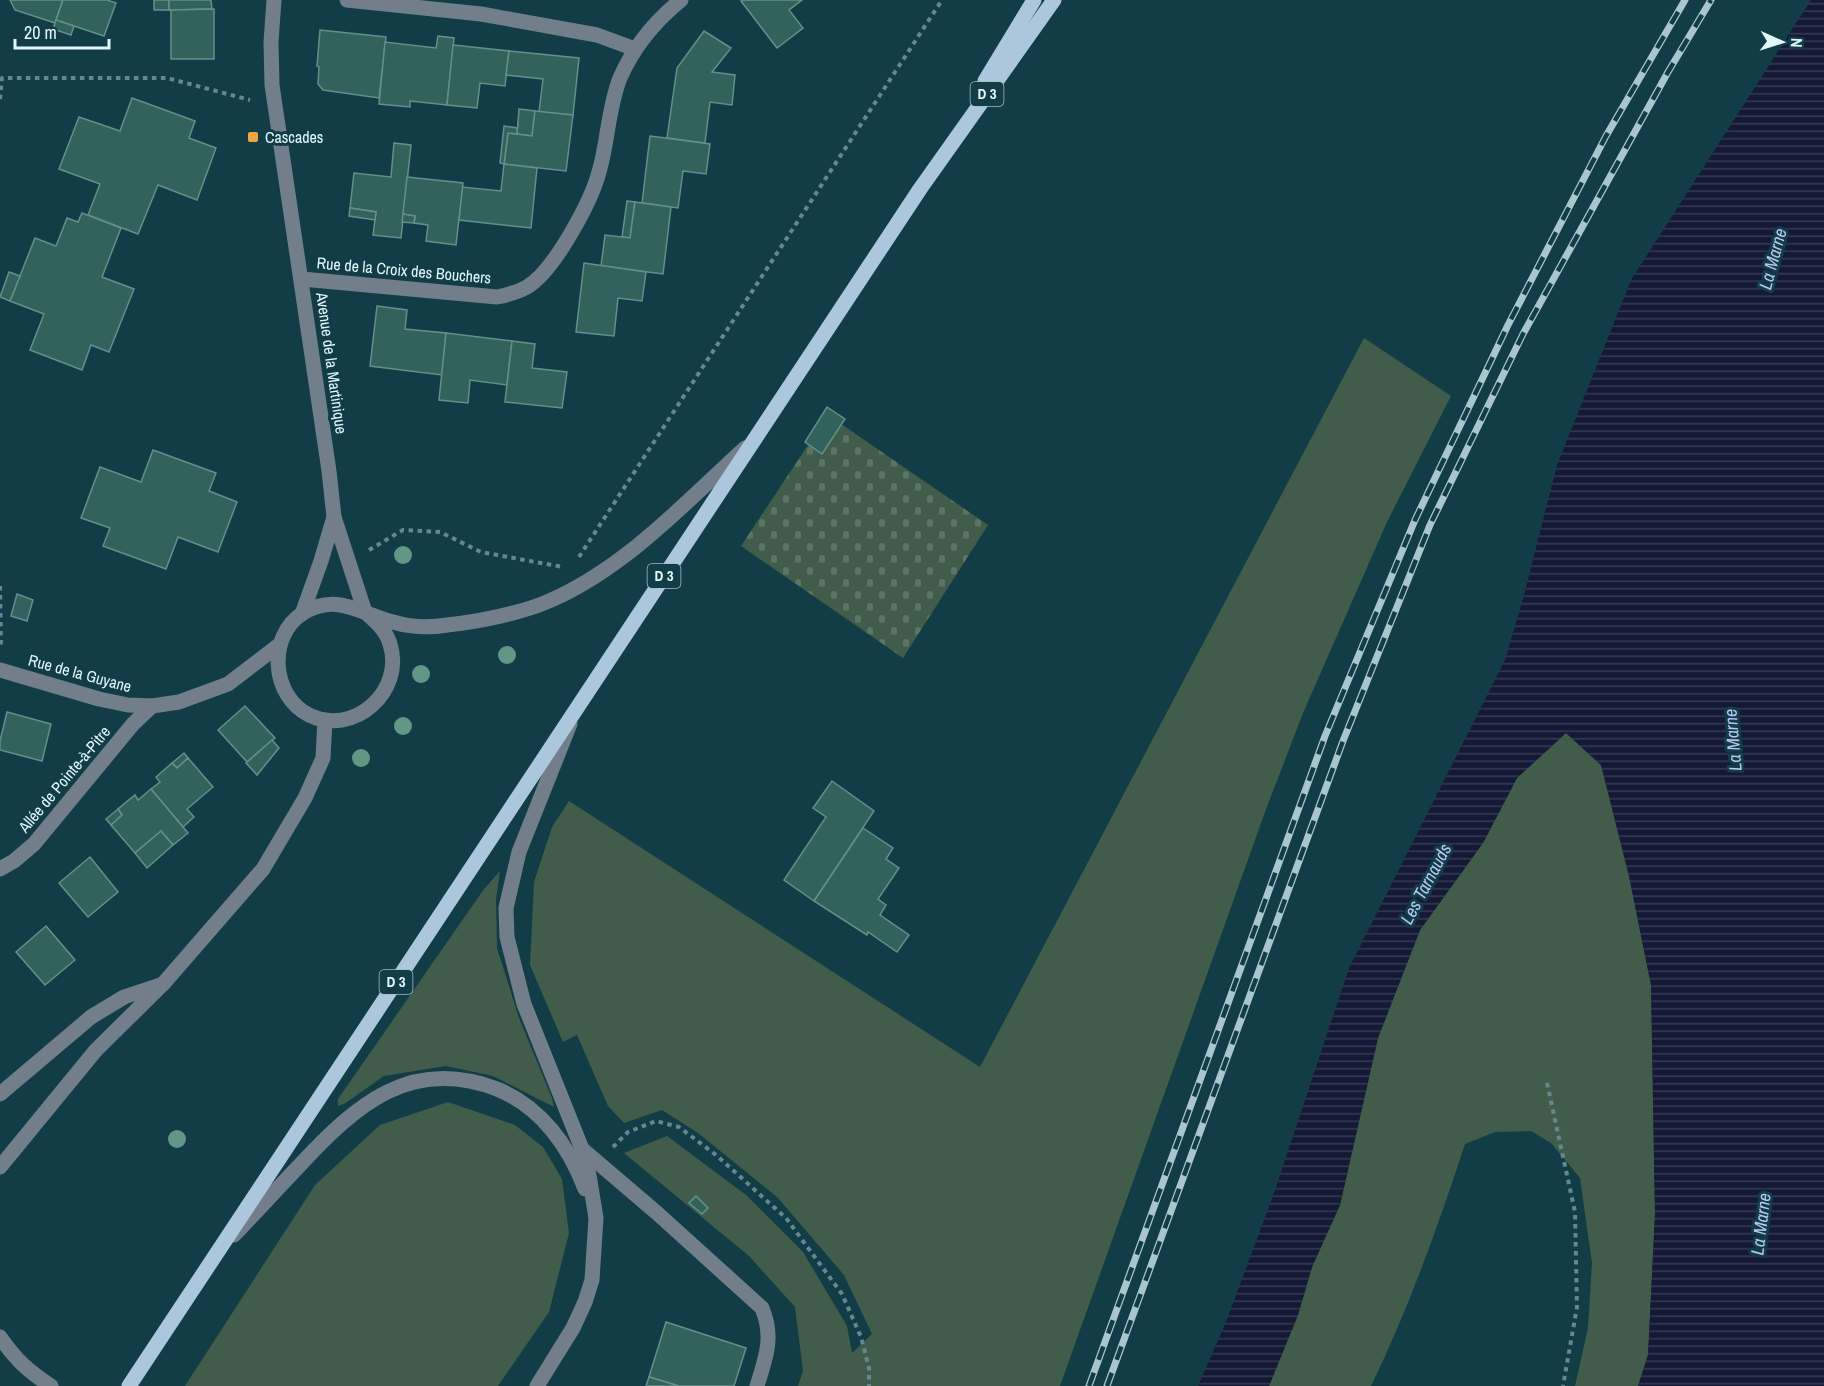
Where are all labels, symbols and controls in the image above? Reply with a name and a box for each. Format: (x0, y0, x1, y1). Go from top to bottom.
scale bar (15, 12, 110, 50)
north arrow (1752, 12, 1812, 72)
text: 20 m (24, 20, 57, 45)
text: N (1786, 37, 1808, 48)
road number: D 3 (970, 82, 1004, 106)
place label: Cascades (265, 126, 323, 148)
marker: Cascades (246, 130, 260, 144)
water label: La Marne (1752, 226, 1793, 292)
street label: Rue de la Croix des Bouchers (316, 251, 492, 289)
street label: Avenue de la Martinique (311, 290, 353, 435)
road number: D 3 (648, 564, 680, 588)
street label: Rue de la Guyane (26, 649, 134, 697)
water label: La Marne (1717, 708, 1748, 772)
street label: Allée de Pointe-à-Pitre (12, 721, 115, 838)
water label: Les Tarnauds (1394, 839, 1457, 928)
road number: D 3 (380, 970, 412, 994)
water label: La Marne (1744, 1191, 1777, 1256)

